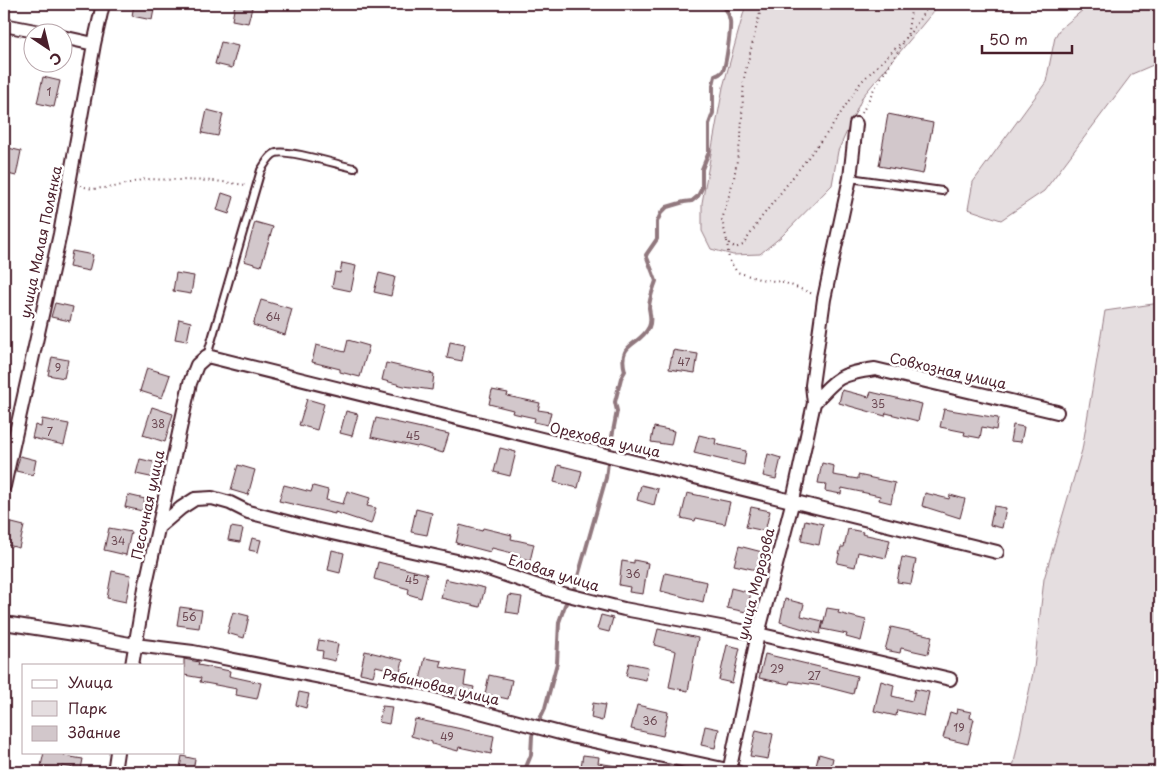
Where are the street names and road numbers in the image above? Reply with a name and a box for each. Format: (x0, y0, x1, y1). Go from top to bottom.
street label: улица Малая Полянка (14, 163, 67, 320)
street label: Совхозная улица (888, 347, 1009, 394)
street label: Ореховая улица (548, 417, 663, 463)
street label: Песочная улица (126, 448, 169, 562)
street label: улица Морозова (731, 525, 780, 642)
street label: Еловая улица (506, 549, 602, 596)
street label: Рябиновая улица (381, 663, 502, 710)

